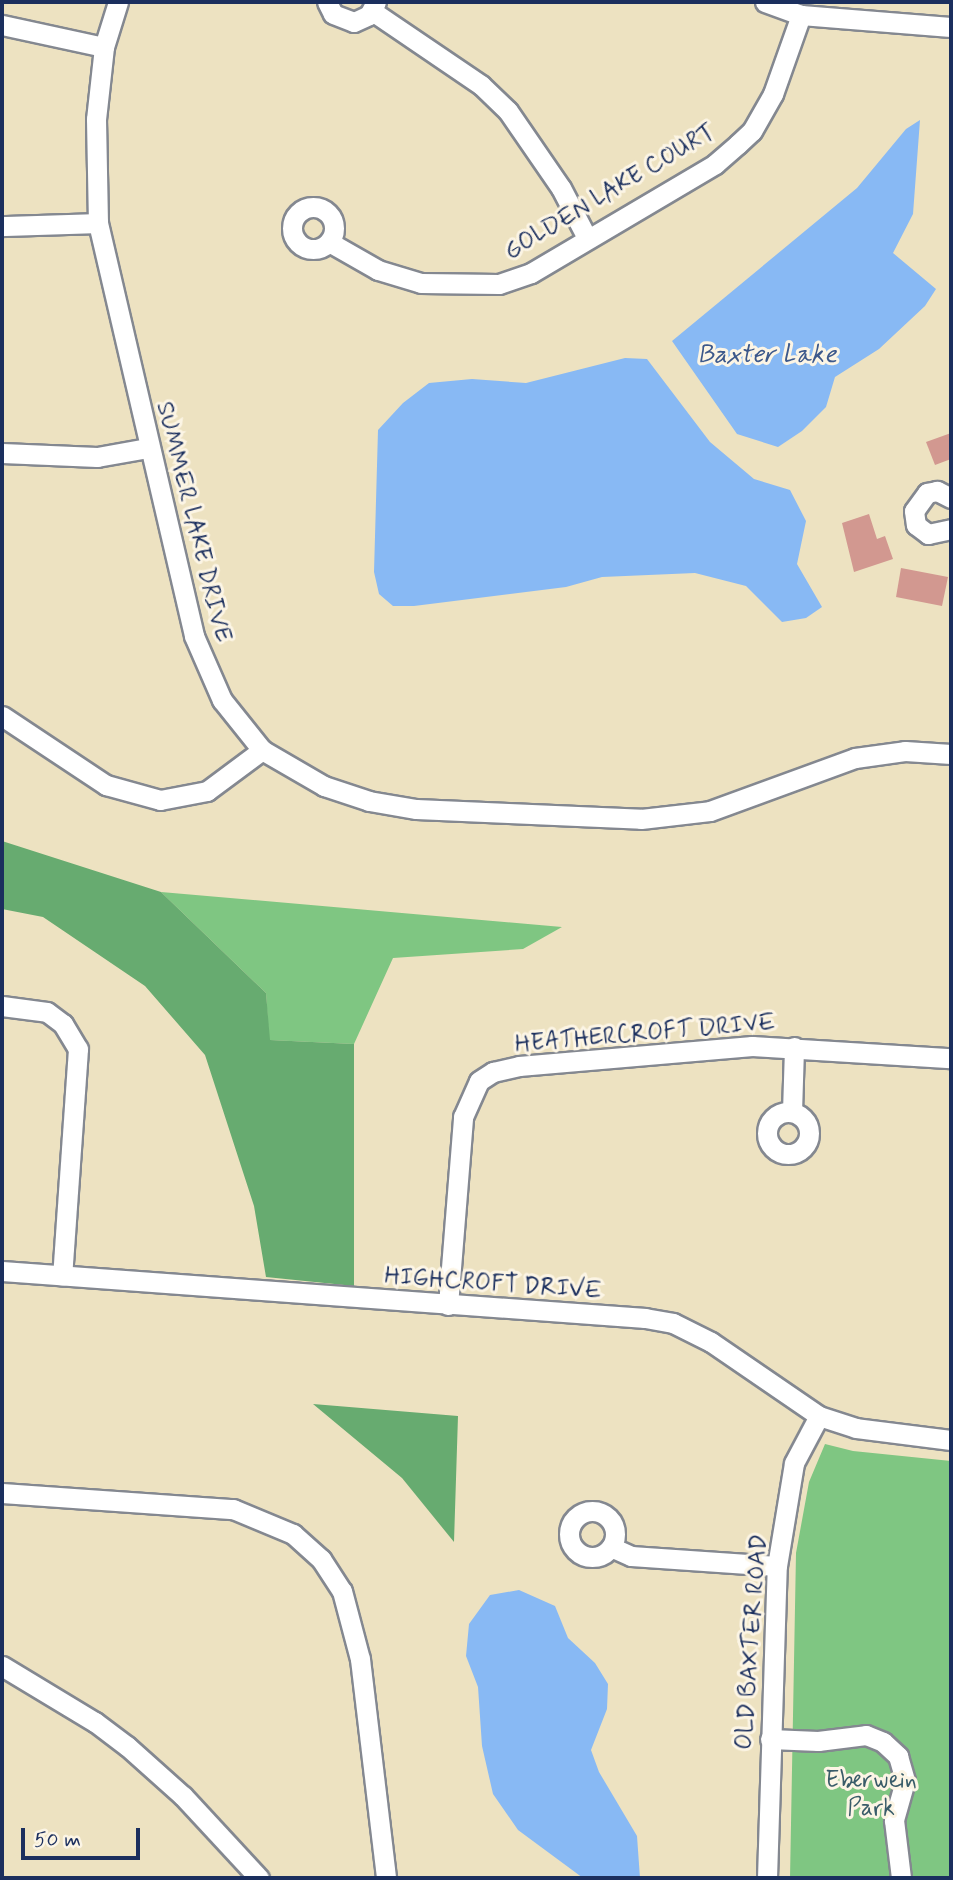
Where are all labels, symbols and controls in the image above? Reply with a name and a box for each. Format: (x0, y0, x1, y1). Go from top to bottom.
street label: GOLDEN LAKE COURT (496, 116, 724, 268)
water label: Baxter Lake (697, 340, 837, 372)
street label: SUMMER LAKE DRIVE (148, 394, 238, 650)
street label: HEATHERCROFT DRIVE (513, 1008, 777, 1060)
street label: HIGHCROFT DRIVE (383, 1262, 603, 1306)
street label: OLD BAXTER ROAD (730, 1533, 774, 1751)
park label: Eberwein Park (825, 1767, 917, 1823)
scale bar (24, 1814, 144, 1858)
text: 50 m (34, 1826, 81, 1854)

